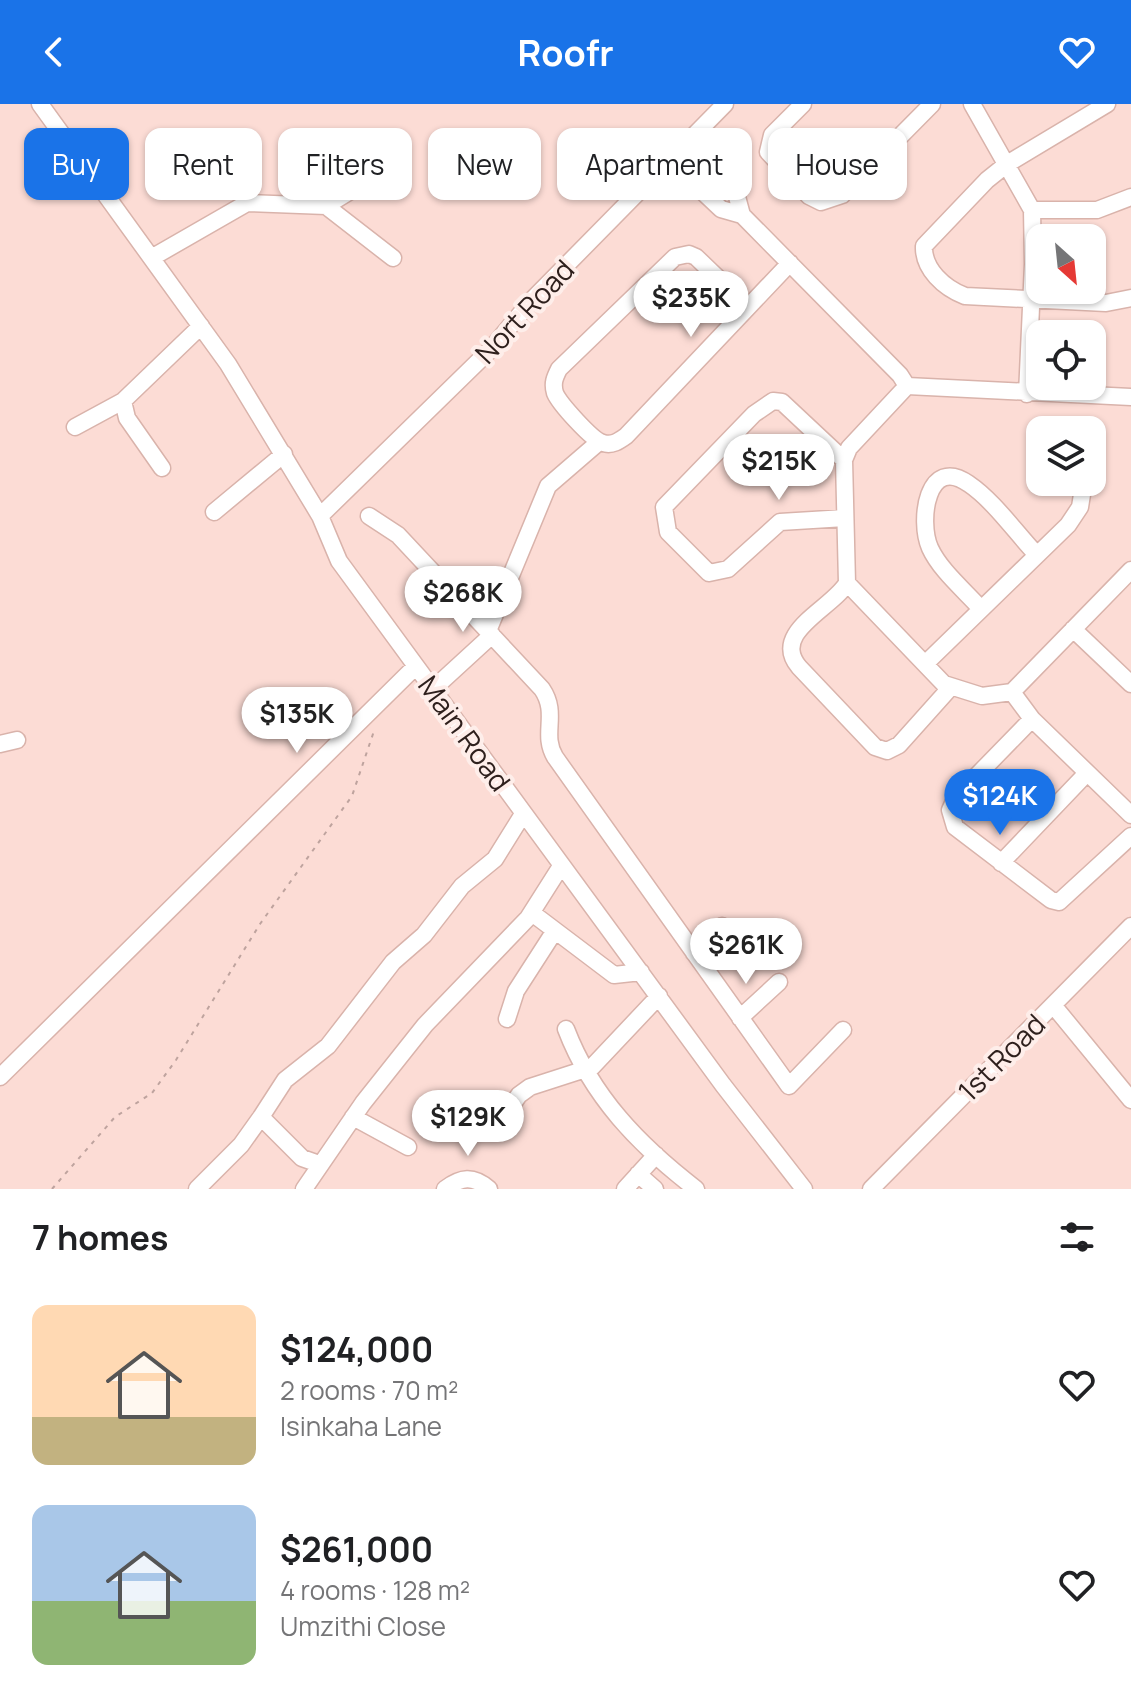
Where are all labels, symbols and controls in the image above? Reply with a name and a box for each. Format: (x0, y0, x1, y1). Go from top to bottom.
text: Roofr (517, 28, 614, 77)
icon: back (32, 30, 76, 74)
icon: heart (1055, 30, 1099, 74)
chip: Buy (24, 128, 129, 200)
chip: Rent (145, 128, 262, 200)
chip: Filters (278, 128, 412, 200)
chip: New (428, 128, 541, 200)
chip: Apartment (557, 128, 752, 200)
chip: House (768, 128, 907, 200)
north arrow (1026, 224, 1106, 304)
map controls (1026, 224, 1106, 496)
street label: Nort Road (466, 251, 582, 371)
pin: $235K (635, 271, 747, 339)
text: $235K (652, 279, 731, 315)
button: locate (1026, 320, 1106, 400)
button: layers (1026, 416, 1106, 496)
pin: $215K (723, 434, 835, 502)
text: $215K (741, 442, 817, 478)
pin: $268K (407, 566, 519, 634)
text: $268K (423, 574, 503, 610)
street label: Main Road (410, 668, 520, 798)
pin: $135K (241, 687, 353, 755)
text: $135K (260, 695, 334, 731)
pin: $124K (944, 769, 1056, 837)
text: $124K (962, 777, 1038, 813)
pin: $261K (690, 918, 802, 986)
text: $261K (708, 926, 784, 962)
street label: 1st Road (949, 1005, 1053, 1109)
pin: $129K (412, 1090, 524, 1158)
text: $129K (430, 1098, 506, 1134)
text: 7 homes (32, 1214, 168, 1260)
icon: filters (1055, 1215, 1099, 1259)
text: $124,000 (280, 1326, 433, 1372)
icon: home (96, 1337, 192, 1433)
icon: heart (1055, 1363, 1099, 1407)
text: 2 rooms · 70 m² (280, 1372, 458, 1408)
text: Isinkaha Lane (280, 1408, 442, 1444)
text: $261,000 (280, 1526, 433, 1572)
icon: home (96, 1537, 192, 1633)
icon: heart (1055, 1563, 1099, 1607)
text: 4 rooms · 128 m² (280, 1572, 470, 1608)
text: Umzithi Close (280, 1608, 446, 1644)

